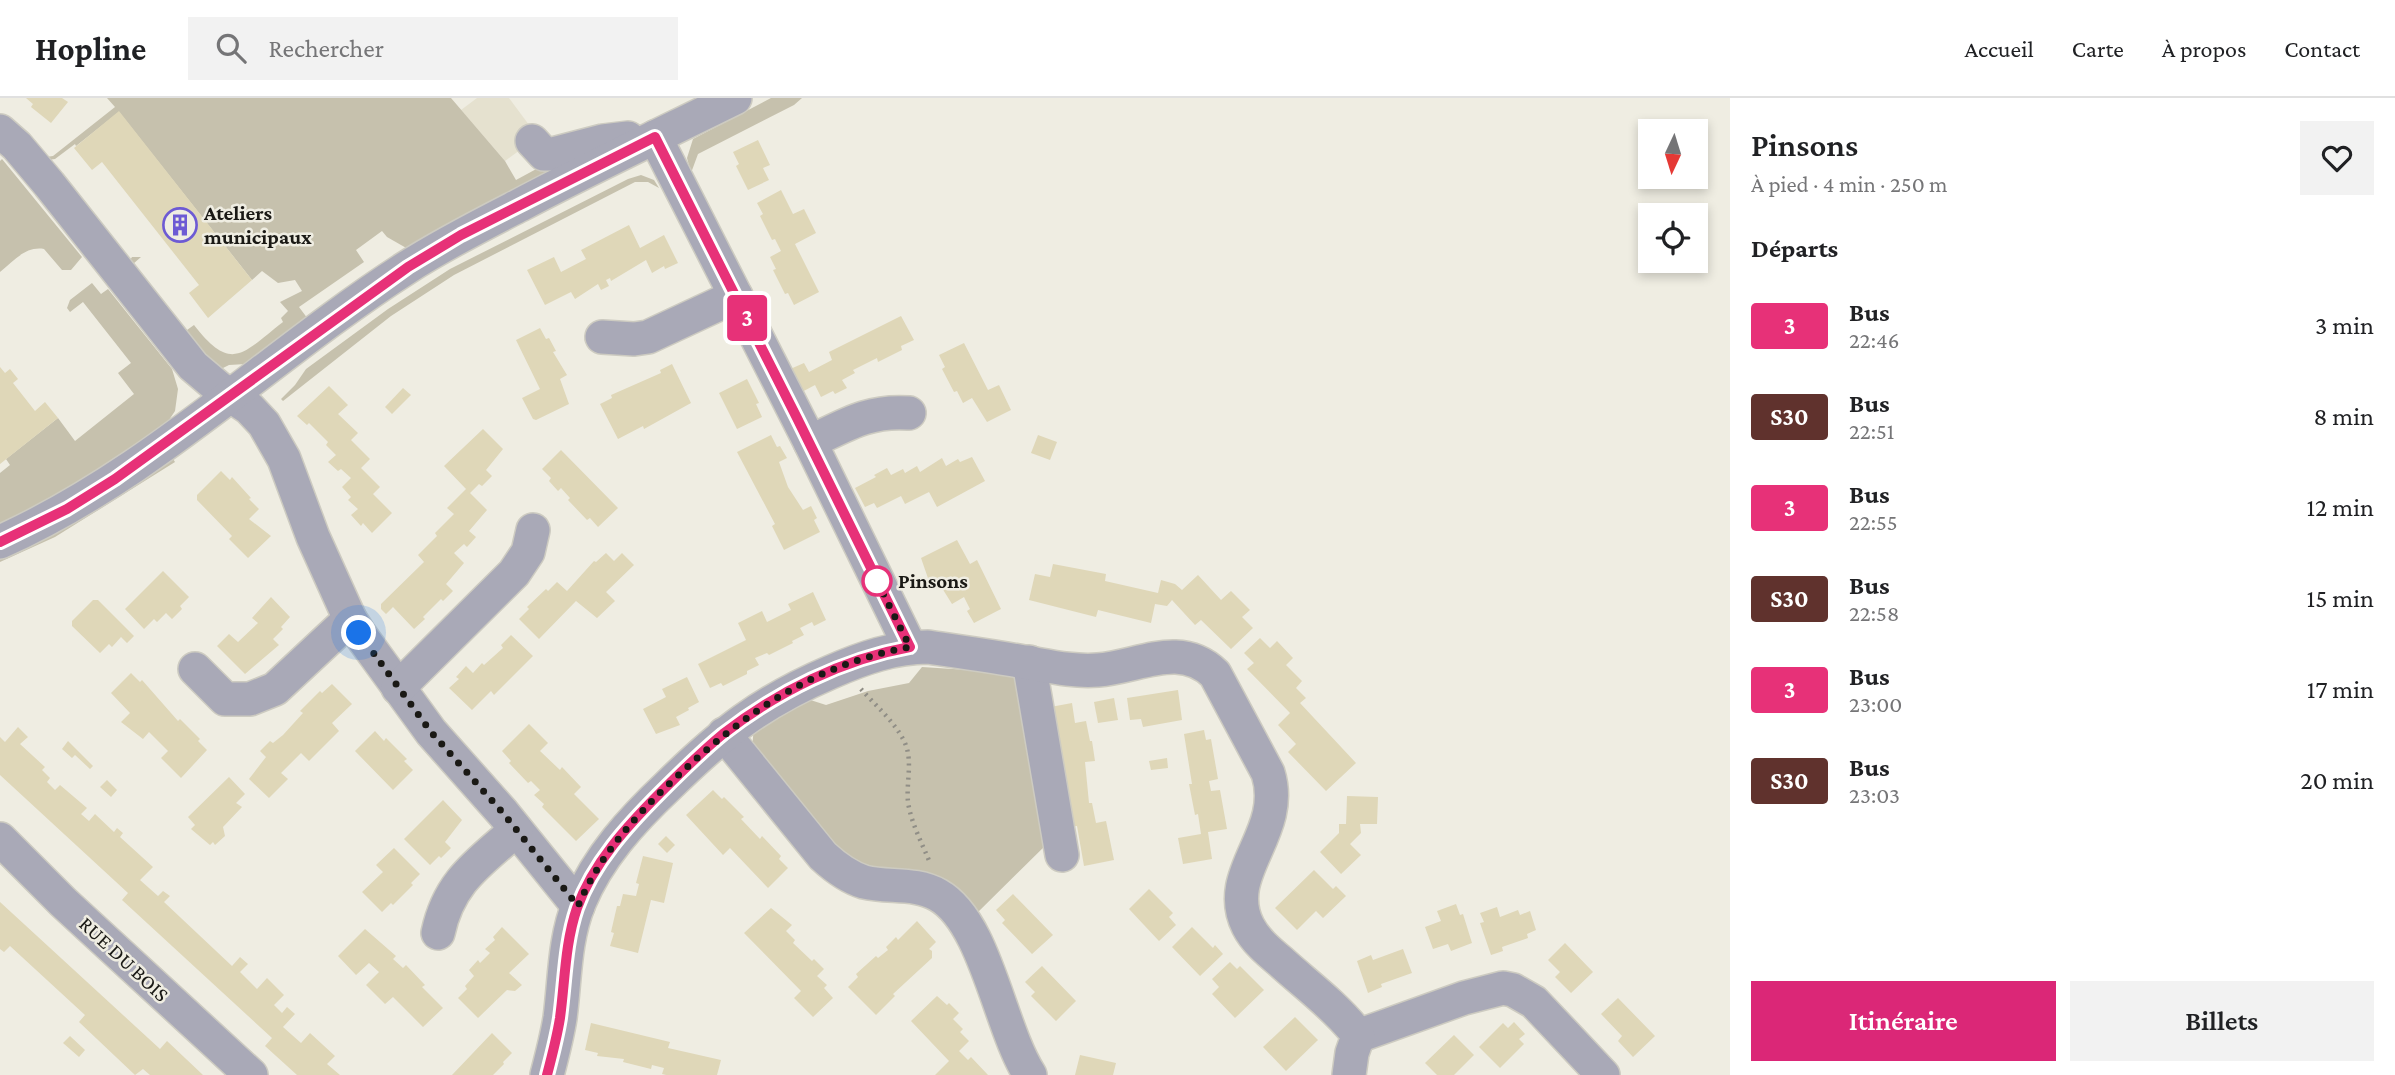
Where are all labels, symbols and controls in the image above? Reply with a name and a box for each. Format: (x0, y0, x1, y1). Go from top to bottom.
search box (188, 17, 678, 80)
icon: search (212, 29, 250, 67)
text: Hopline (35, 30, 146, 67)
text: Rechercher (268, 34, 384, 63)
text: Accueil (1964, 35, 2034, 62)
text: Carte (2072, 35, 2124, 62)
text: À propos (2162, 35, 2246, 62)
text: Contact (2284, 35, 2360, 62)
north arrow (1638, 119, 1708, 189)
map controls (1638, 119, 1708, 273)
button: heart (2300, 121, 2374, 195)
text: Pinsons (1751, 126, 1858, 163)
text: À pied · 4 min · 250 m (1751, 171, 1948, 197)
place label: Ateliers municipaux (203, 201, 312, 249)
button: locate (1638, 203, 1708, 273)
building icon: Ateliers municipaux (161, 206, 199, 244)
text: Départs (1751, 234, 1838, 263)
line badge: 3 (724, 295, 770, 341)
text: Bus (1849, 298, 1890, 327)
text: 3 (741, 304, 753, 331)
text: 3 min (2315, 311, 2374, 340)
text: 3 (1784, 312, 1795, 339)
text: 22:46 (1849, 327, 1900, 353)
text: Bus (1849, 389, 1890, 418)
text: 8 min (2313, 402, 2374, 431)
text: S30 (1770, 403, 1809, 430)
text: 22:51 (1849, 418, 1894, 444)
text: Bus (1849, 480, 1890, 509)
text: 12 min (2306, 493, 2374, 522)
text: 3 (1784, 494, 1795, 521)
text: 22:55 (1849, 509, 1898, 535)
marker: Pinsons (862, 566, 892, 596)
place label: Pinsons (898, 569, 968, 593)
text: Bus (1849, 571, 1890, 600)
text: 15 min (2307, 584, 2374, 613)
text: S30 (1770, 585, 1809, 612)
text: 22:58 (1849, 600, 1899, 626)
your location (341, 615, 376, 650)
text: Bus (1849, 662, 1890, 691)
text: 17 min (2307, 675, 2374, 704)
text: 3 (1784, 676, 1795, 703)
text: 23:00 (1849, 691, 1902, 717)
text: Bus (1849, 753, 1890, 782)
text: 20 min (2300, 766, 2374, 795)
text: S30 (1770, 767, 1809, 794)
text: 23:03 (1849, 782, 1900, 808)
street label: RUE DU BOIS (74, 911, 174, 1007)
button: Itinéraire (1751, 981, 2056, 1061)
button: Billets (2070, 981, 2374, 1061)

